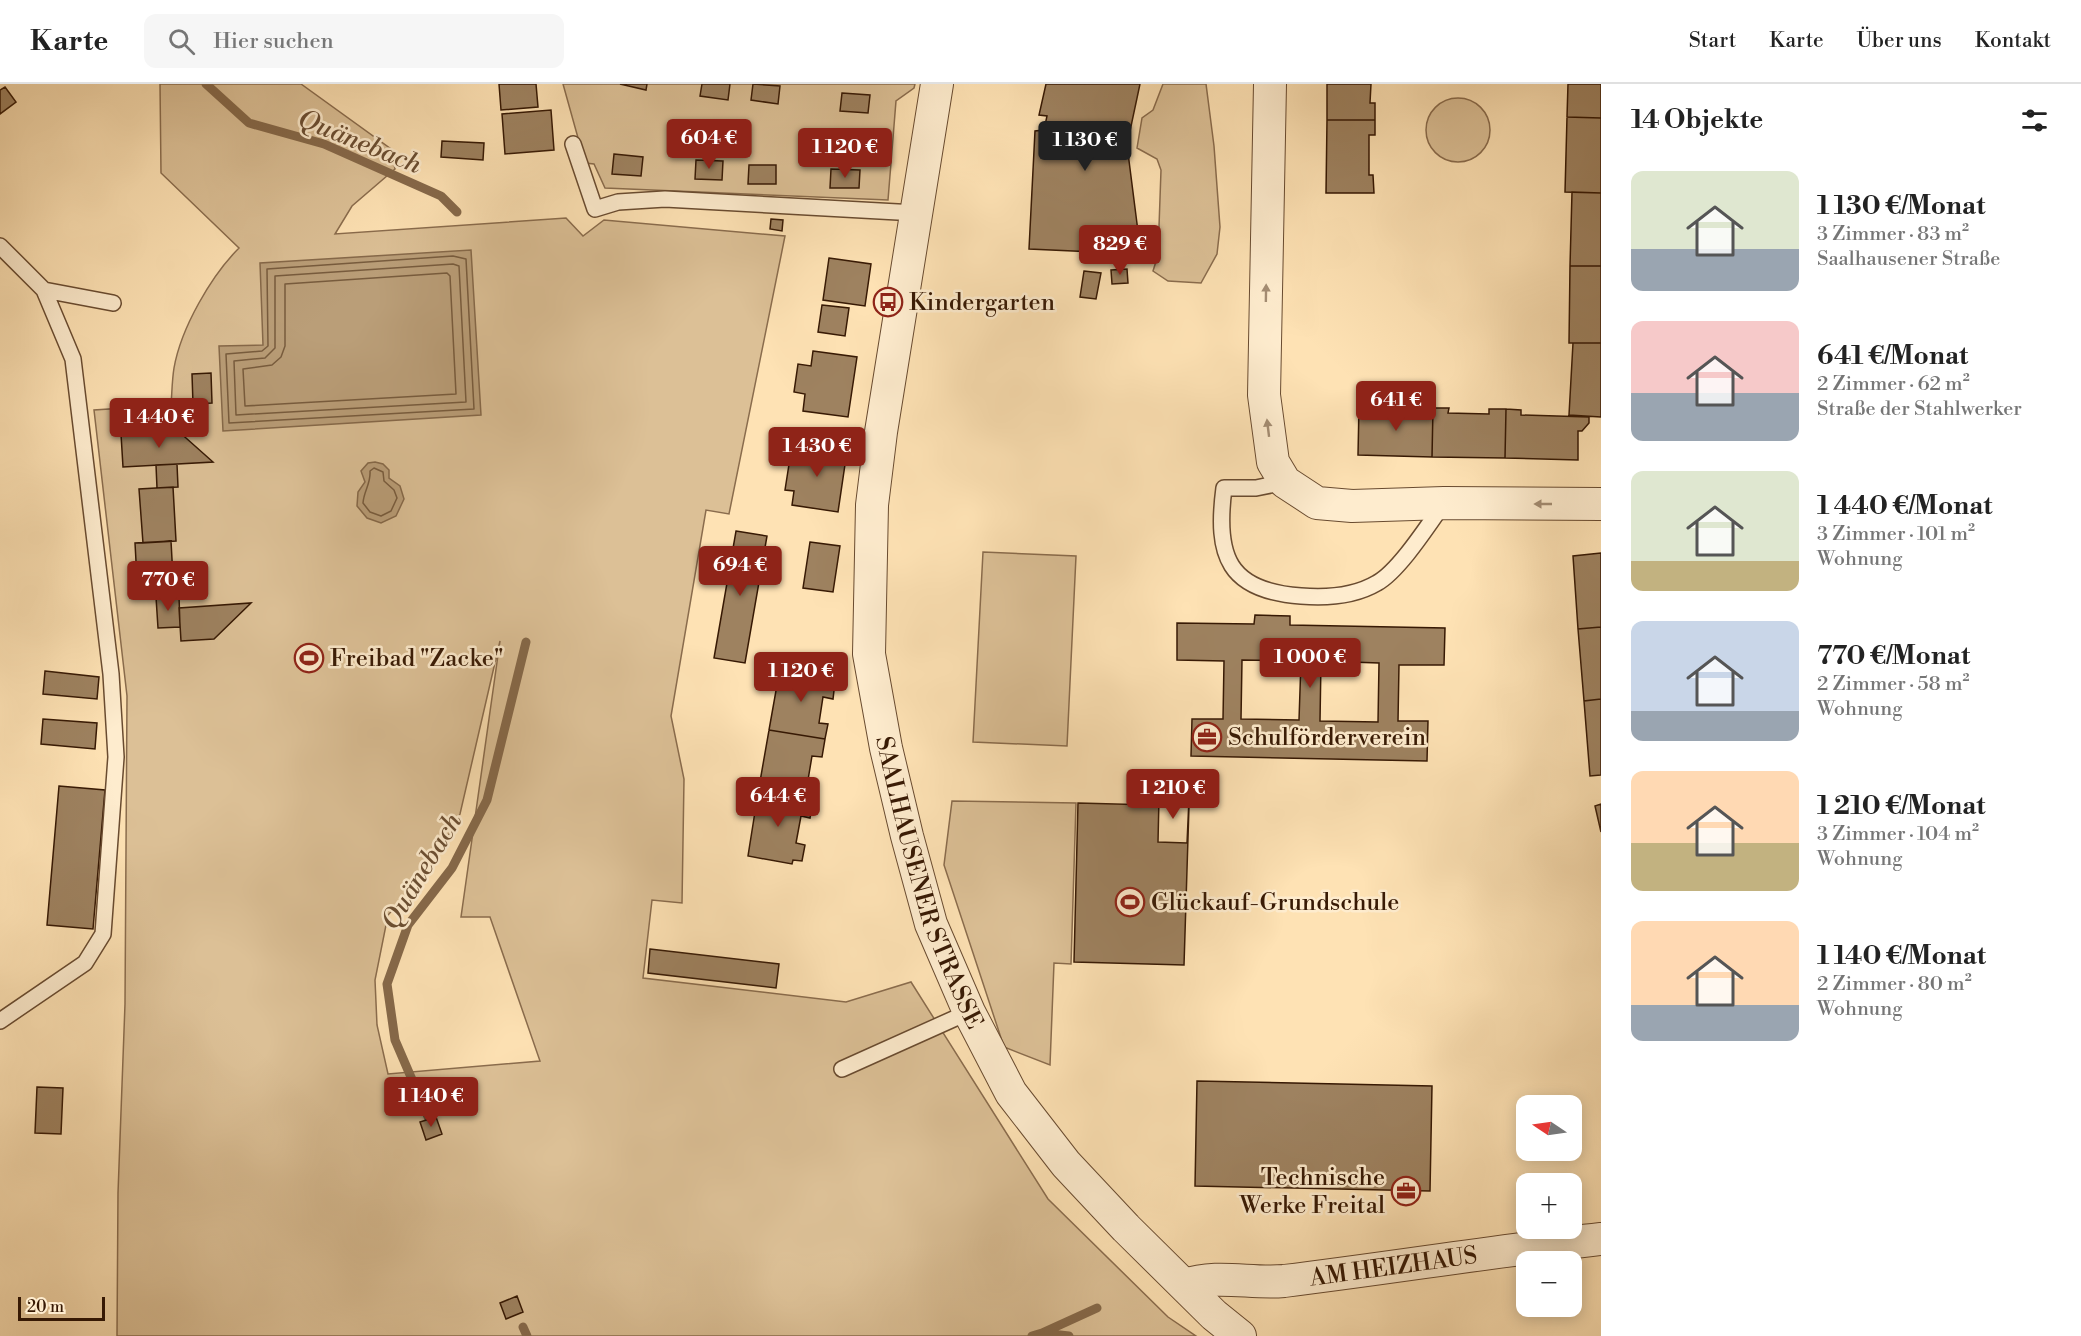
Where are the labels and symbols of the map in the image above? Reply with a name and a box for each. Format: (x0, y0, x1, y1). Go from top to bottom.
water label: Quänebach (293, 103, 426, 181)
pin: 604 € (667, 119, 751, 170)
pin: 1 130 € (1030, 121, 1140, 172)
pin: 1 120 € (790, 128, 900, 179)
pin: 829 € (1078, 225, 1162, 276)
one-way arrow (1261, 283, 1271, 302)
bus stop icon: Kindergarten (872, 286, 904, 318)
place label: Kindergarten (909, 288, 1055, 318)
pin: 641 € (1354, 381, 1438, 432)
pin: 1 440 € (104, 398, 214, 449)
one-way arrow (1264, 419, 1273, 438)
pin: 1 430 € (762, 427, 872, 478)
one-way arrow (1533, 499, 1552, 509)
pin: 694 € (698, 546, 782, 597)
pin: 770 € (126, 561, 210, 612)
pin: 1 000 € (1255, 638, 1365, 689)
sports icon: Freibad "Zacke" (293, 642, 325, 674)
place label: Freibad "Zacke" (330, 644, 503, 674)
pin: 1 120 € (746, 652, 856, 703)
office icon: Schulförderverein (1191, 721, 1223, 753)
place label: Schulförderverein (1228, 723, 1426, 753)
street label: SAALHAUSENER STRASSE (868, 734, 989, 1034)
pin: 1 210 € (1118, 769, 1228, 820)
pin: 644 € (736, 777, 820, 828)
water label: Quänebach (375, 807, 469, 935)
sports icon: Glückauf-Grundschule (1114, 886, 1146, 918)
place label: Glückauf-Grundschule (1151, 888, 1399, 918)
pin: 1 140 € (376, 1077, 486, 1128)
north arrow (1516, 1095, 1582, 1161)
place label: Technische Werke Freital (1239, 1163, 1385, 1221)
office icon: Technische Werke Freital (1390, 1175, 1422, 1207)
street label: AM HEIZHAUS (1307, 1241, 1479, 1294)
scale bar (18, 1294, 105, 1322)

